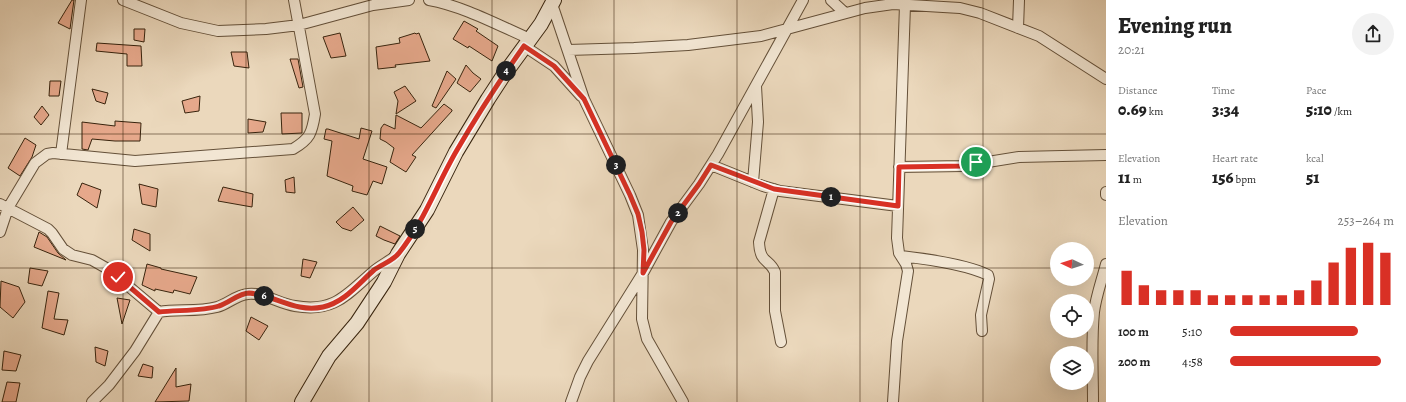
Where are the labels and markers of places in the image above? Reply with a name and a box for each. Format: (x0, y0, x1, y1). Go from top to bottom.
pin: 4 (496, 61, 516, 81)
pin (959, 145, 993, 179)
pin: 3 (606, 155, 626, 175)
pin: 1 (821, 187, 841, 207)
pin: 2 (668, 203, 688, 223)
pin: 5 (405, 219, 425, 239)
pin (101, 260, 135, 294)
pin: 6 (254, 286, 274, 306)

